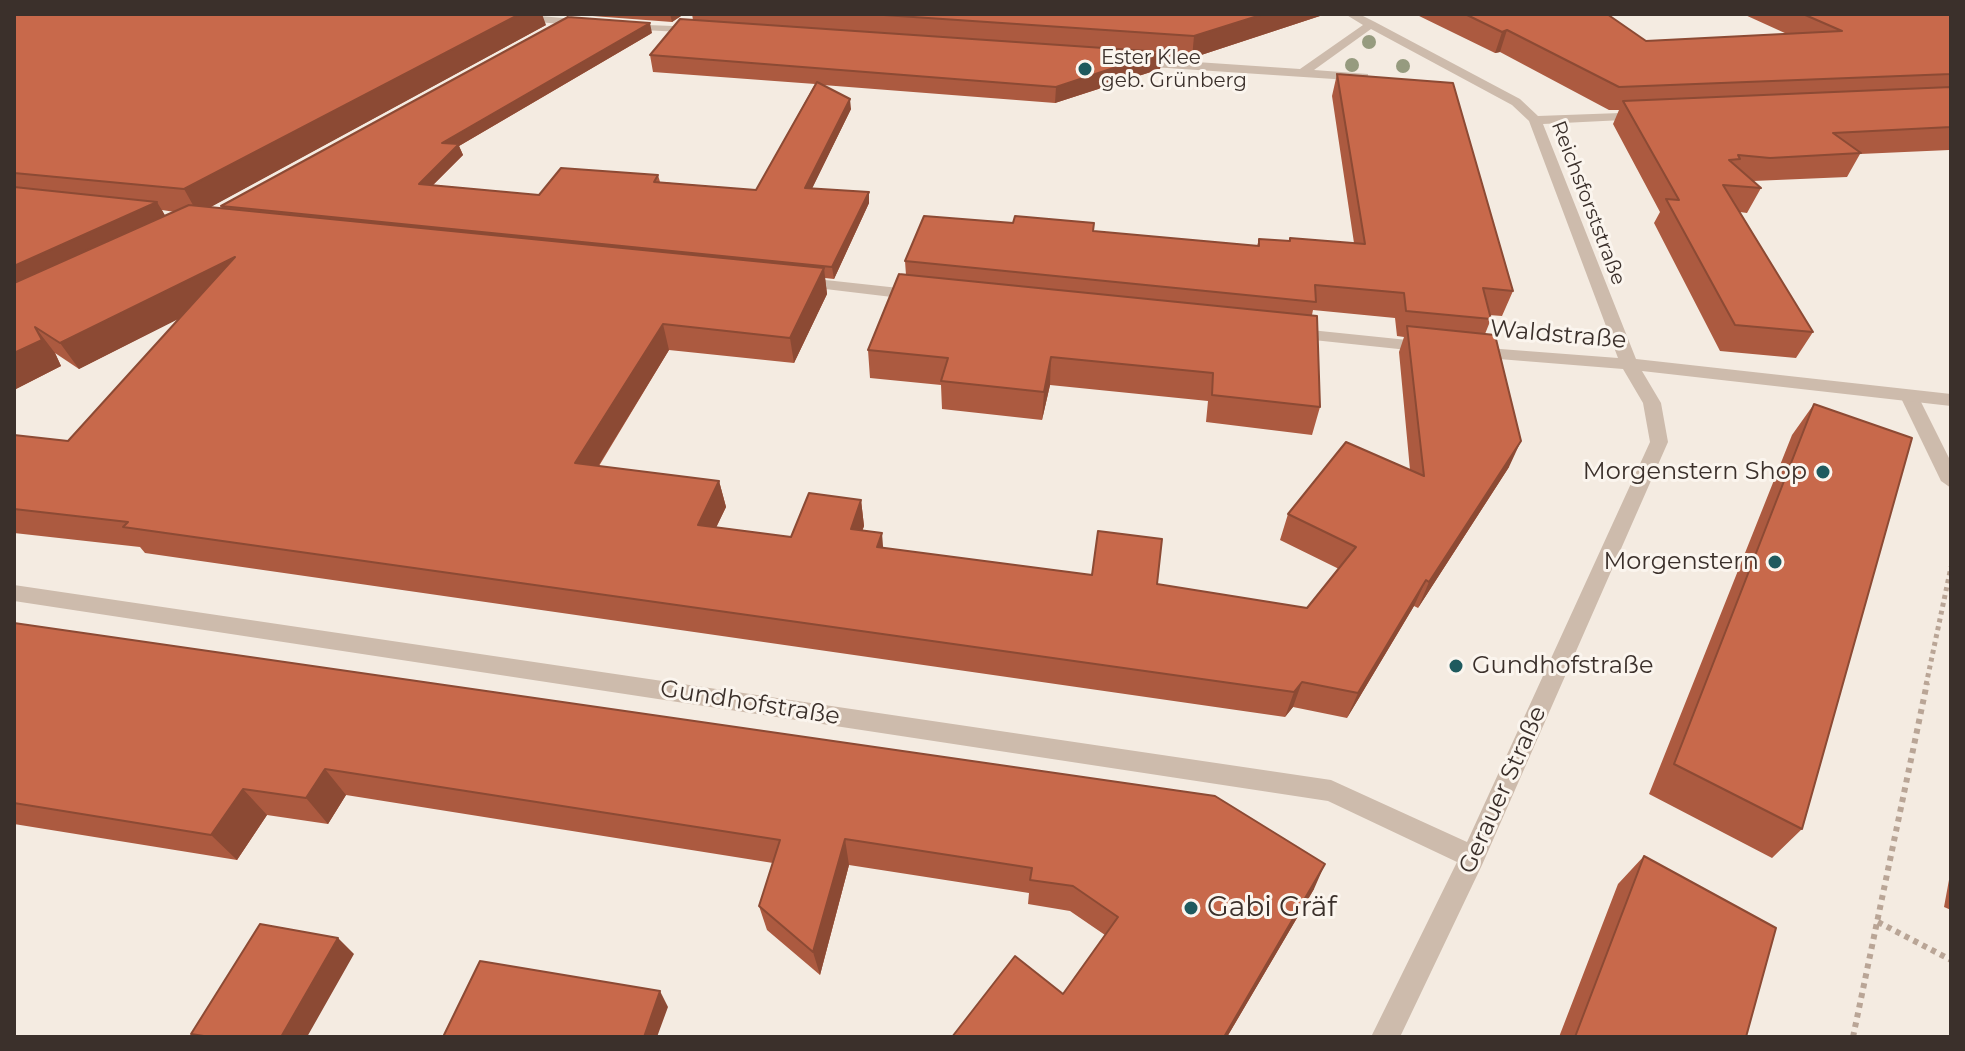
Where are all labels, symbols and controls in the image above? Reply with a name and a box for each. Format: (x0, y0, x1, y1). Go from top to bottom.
place label: Ester Klee geb. Grünberg (1101, 46, 1247, 93)
marker: Ester Klee geb. Grünberg (1076, 60, 1094, 78)
street label: Reichsforststraße (1546, 118, 1630, 288)
street label: Waldstraße (1488, 315, 1628, 355)
place label: Morgenstern Shop (1583, 458, 1807, 486)
marker: Morgenstern Shop (1814, 463, 1832, 481)
place label: Morgenstern (1603, 548, 1759, 576)
marker: Morgenstern (1766, 553, 1784, 571)
place label: Gundhofstraße (1472, 652, 1653, 680)
marker: Gundhofstraße (1447, 657, 1465, 675)
street label: Gundhofstraße (658, 675, 842, 731)
street label: Gerauer Straße (1453, 702, 1553, 878)
place label: Gabi Gräf (1207, 891, 1337, 925)
marker: Gabi Gräf (1182, 899, 1200, 917)

